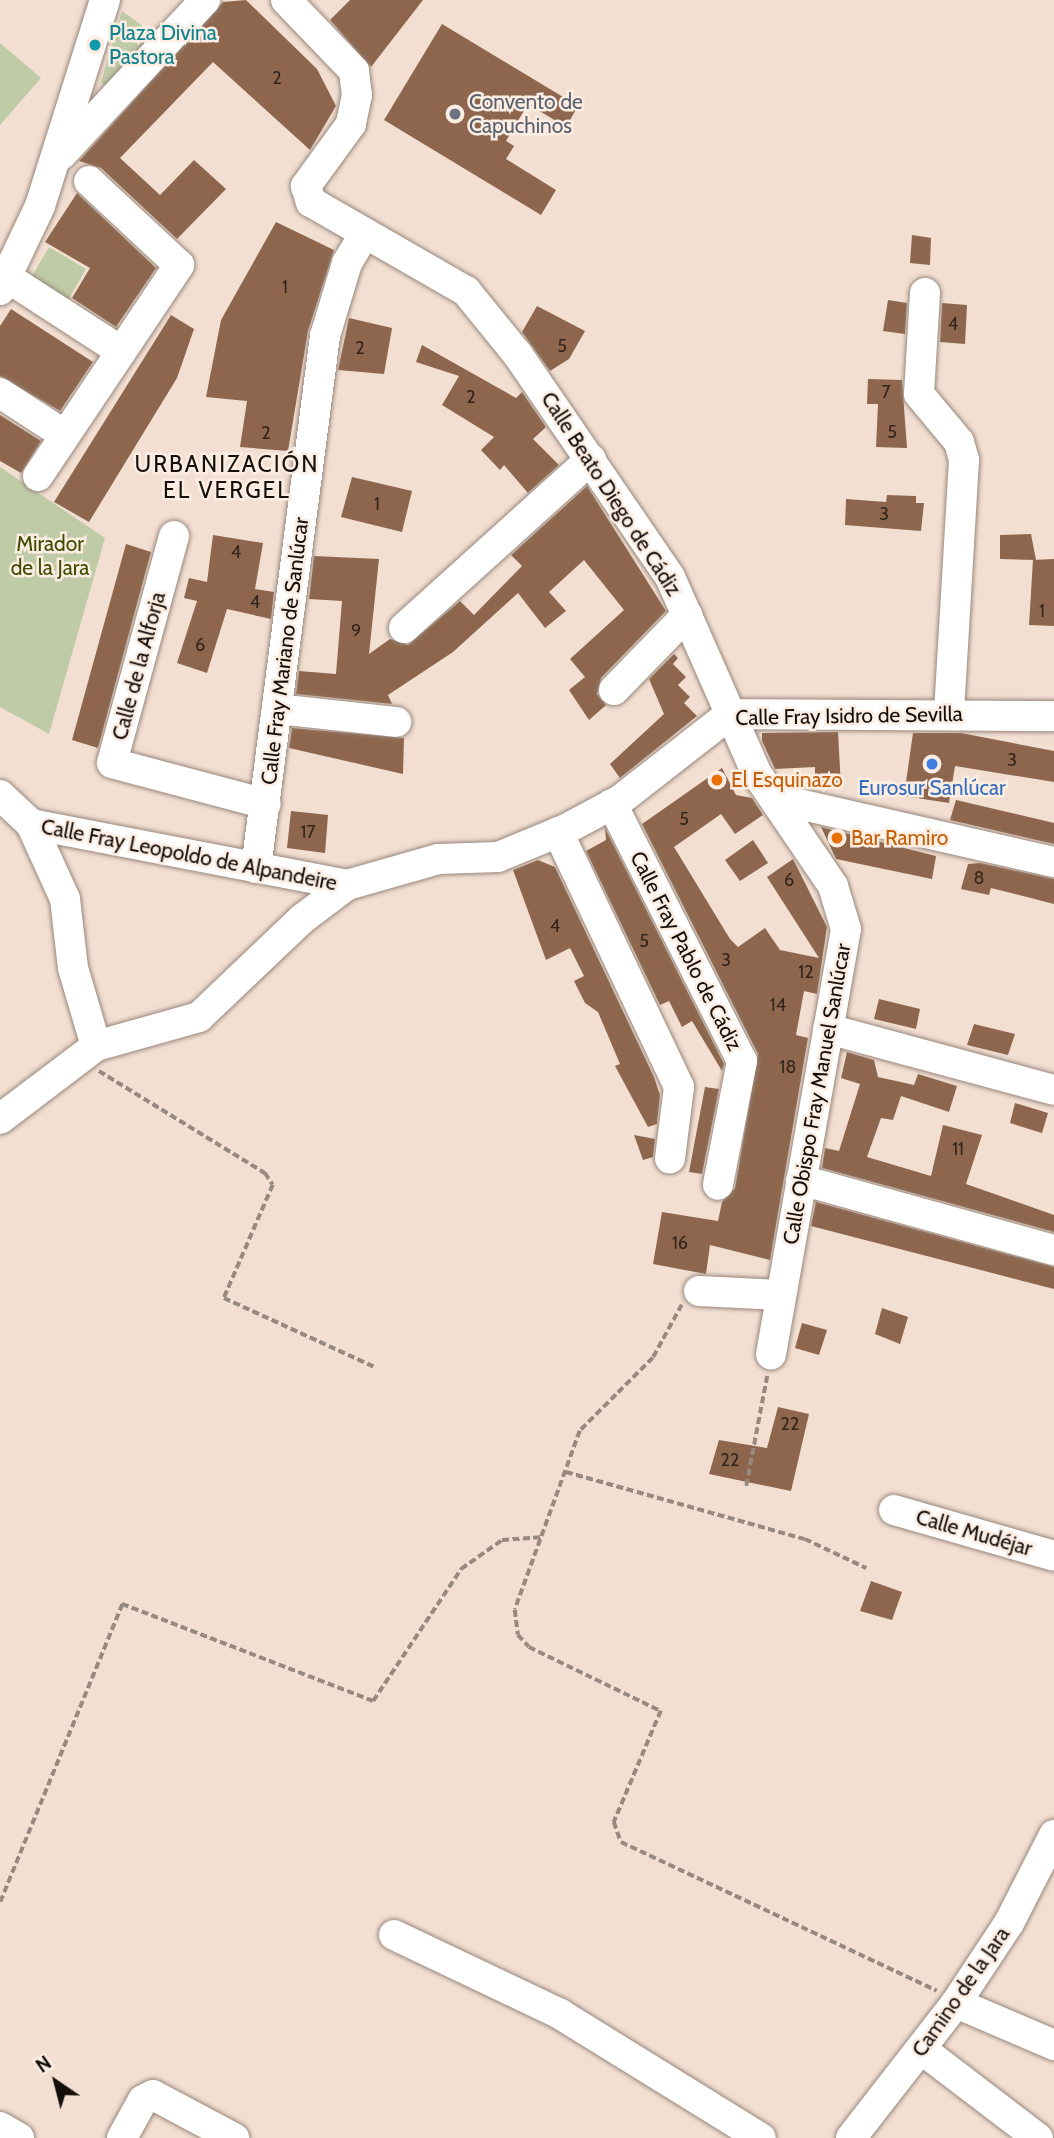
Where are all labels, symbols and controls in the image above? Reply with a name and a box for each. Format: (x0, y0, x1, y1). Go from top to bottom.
place label: Plaza Divina Pastora (109, 20, 217, 70)
marker: Plaza Divina Pastora (87, 37, 103, 53)
house number: 2 (272, 67, 282, 89)
place label: Convento de Capuchinos (469, 89, 583, 139)
marker: Convento de Capuchinos (447, 106, 463, 122)
house number: 1 (282, 276, 288, 298)
house number: 4 (948, 313, 958, 335)
house number: 5 (557, 335, 567, 357)
house number: 2 (355, 337, 365, 359)
house number: 7 (881, 381, 891, 403)
house number: 2 (466, 386, 476, 408)
street label: Calle Beato Diego de Cádiz (536, 387, 686, 601)
house number: 5 (887, 421, 897, 443)
house number: 2 (261, 422, 271, 444)
district label: URBANIZACIÓN EL VERGEL (136, 450, 318, 504)
house number: 1 (374, 493, 380, 515)
house number: 3 (879, 503, 889, 525)
street label: Calle Fray Mariano de Sanlúcar (256, 516, 314, 786)
park label: Mirador de la Jara (11, 531, 89, 581)
house number: 4 (231, 541, 241, 563)
street label: Calle de la Alforja (107, 589, 171, 743)
house number: 4 (250, 591, 260, 613)
house number: 1 (1039, 600, 1045, 622)
house number: 9 (351, 620, 361, 642)
house number: 6 (195, 634, 205, 656)
street label: Calle Fray Isidro de Sevilla (735, 701, 963, 731)
house number: 3 (1007, 749, 1017, 771)
marker: Eurosur Sanlúcar (924, 756, 940, 772)
place label: El Esquinazo (731, 767, 843, 793)
marker: El Esquinazo (709, 772, 725, 788)
place label: Eurosur Sanlúcar (858, 775, 1006, 801)
house number: 5 (679, 808, 689, 830)
street label: Calle Fray Leopoldo de Alpandeire (39, 814, 339, 896)
house number: 17 (301, 821, 315, 843)
place label: Bar Ramiro (851, 825, 948, 851)
marker: Bar Ramiro (829, 830, 845, 846)
street label: Calle Fray Pablo de Cádiz (625, 847, 747, 1055)
house number: 8 (974, 867, 984, 889)
house number: 6 (784, 869, 794, 891)
house number: 4 (550, 915, 560, 937)
house number: 5 (639, 930, 649, 952)
street label: Calle Obispo Fray Manuel Sanlúcar (778, 942, 856, 1246)
house number: 3 (721, 949, 731, 971)
house number: 12 (798, 961, 814, 983)
house number: 14 (770, 994, 786, 1016)
house number: 18 (780, 1056, 796, 1078)
house number: 11 (952, 1138, 964, 1160)
house number: 16 (672, 1232, 688, 1254)
house number: 22 (781, 1413, 799, 1435)
house number: 22 (721, 1449, 739, 1471)
street label: Calle Mudéjar (913, 1504, 1035, 1562)
street label: Camino de la Jara (907, 1922, 1015, 2062)
north arrow (21, 2047, 91, 2117)
text: N (32, 2051, 56, 2078)

